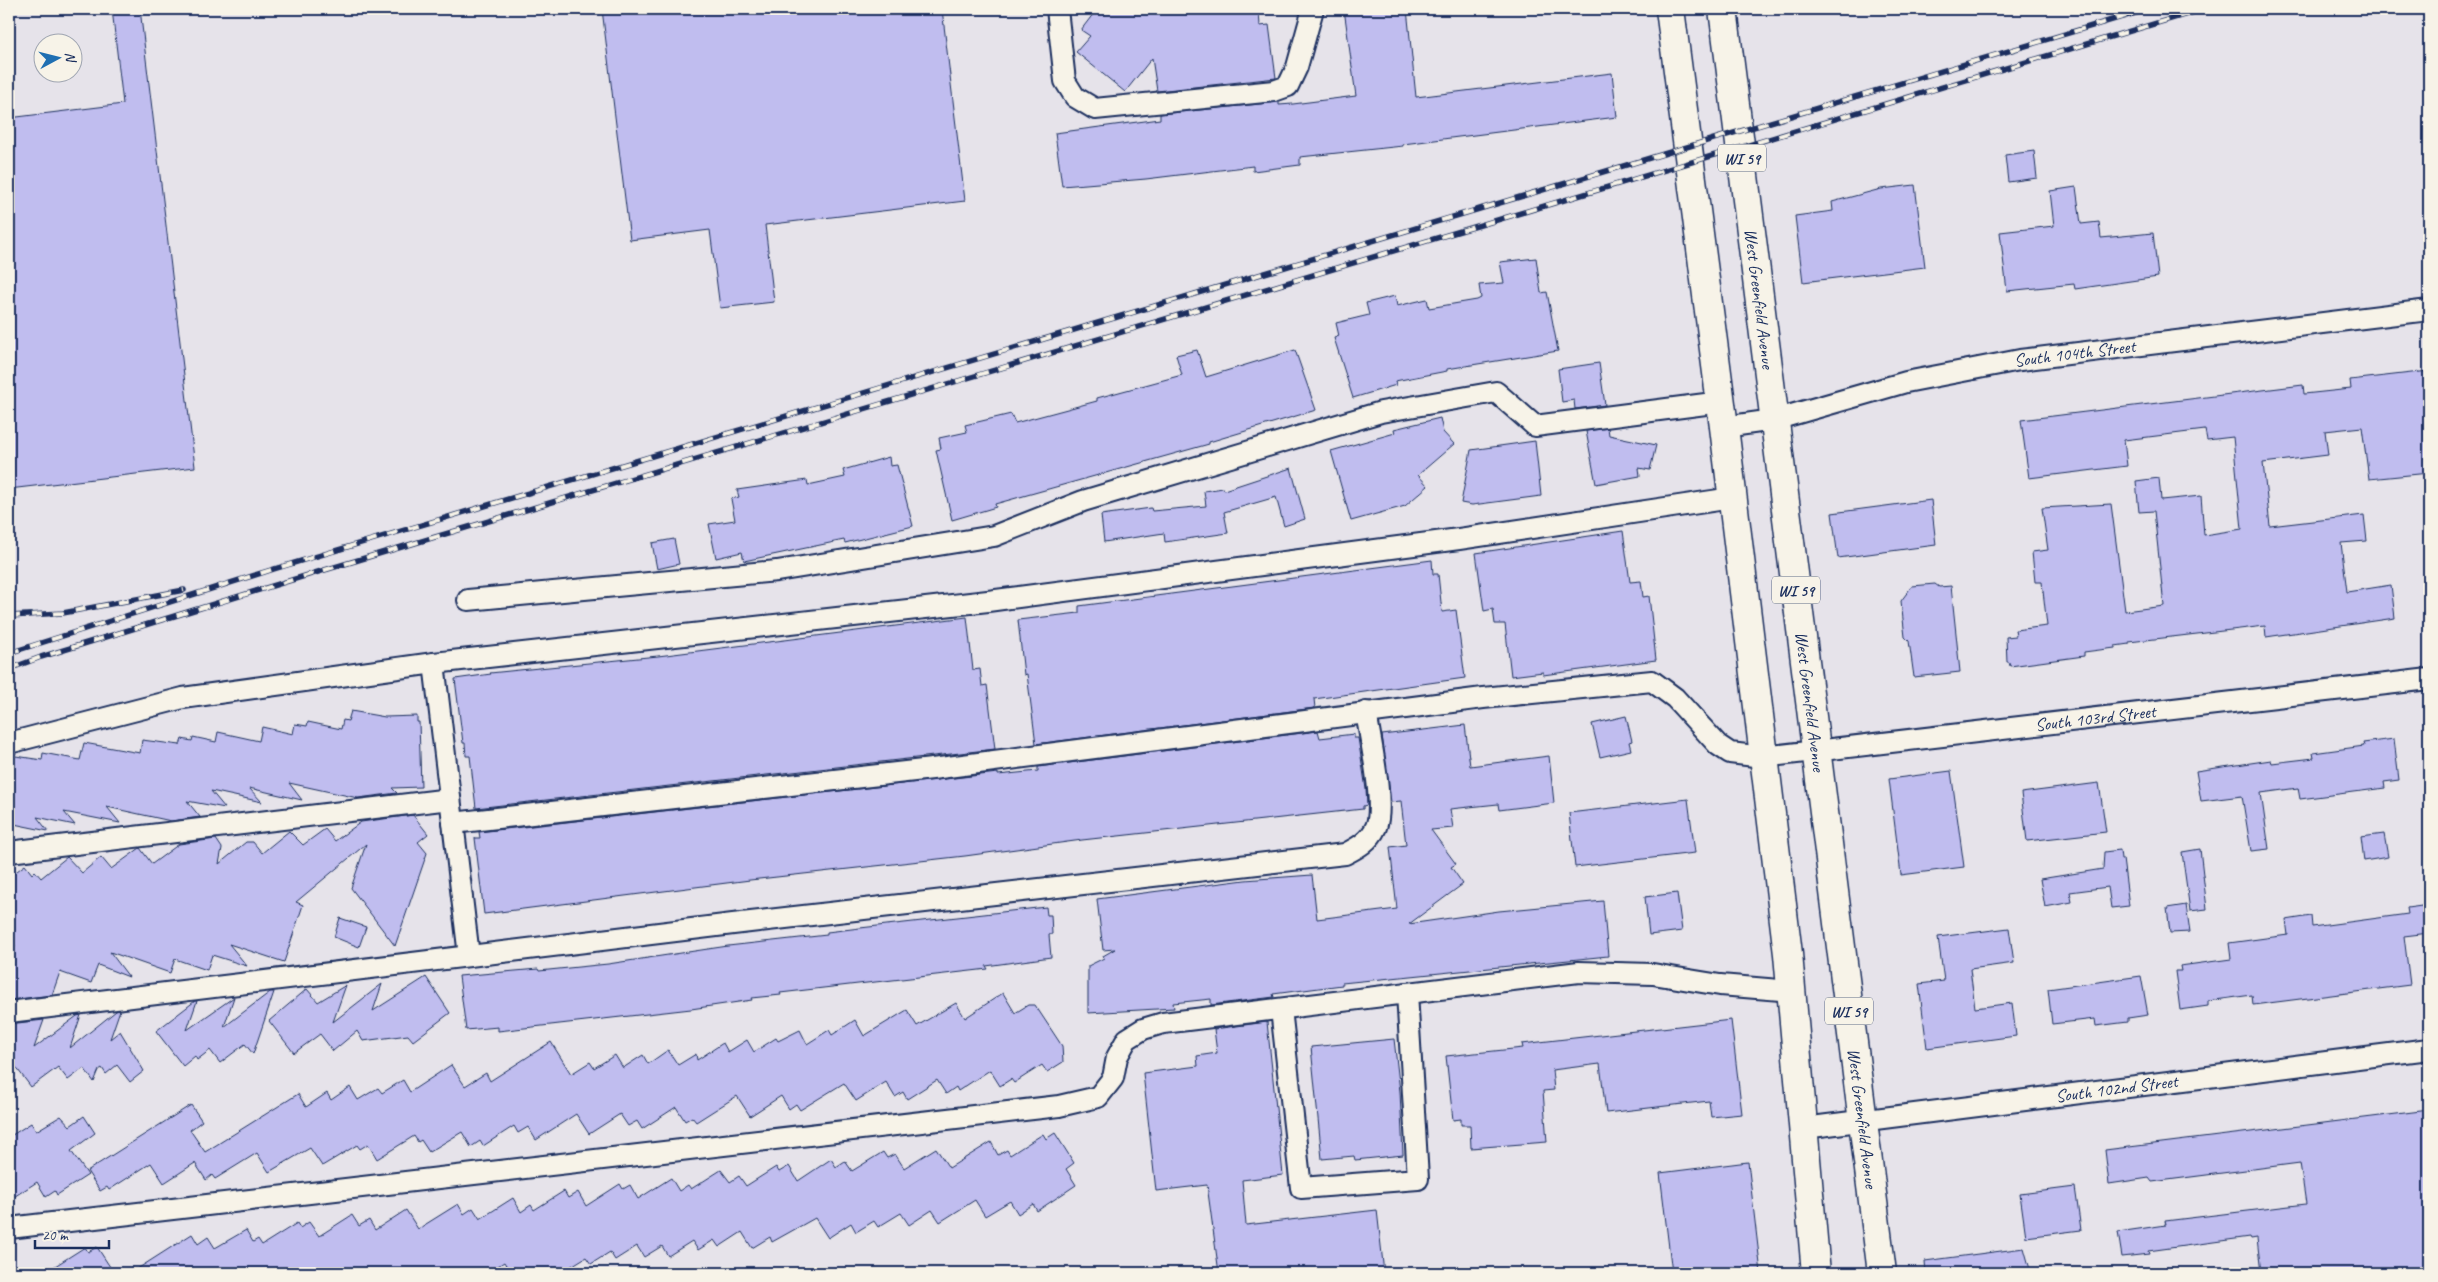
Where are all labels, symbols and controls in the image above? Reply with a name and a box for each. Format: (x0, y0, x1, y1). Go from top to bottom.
north arrow (32, 32, 82, 82)
text: N (61, 51, 80, 64)
road number: WI 59 (1718, 144, 1766, 172)
street label: West Greenfield Avenue (1740, 228, 1779, 371)
street label: South 104th Street (2012, 335, 2138, 372)
road number: WI 59 (1772, 576, 1820, 604)
street label: West Greenfield Avenue (1790, 630, 1830, 774)
street label: South 103rd Street (2034, 700, 2159, 736)
road number: WI 59 (1825, 998, 1873, 1024)
street label: West Greenfield Avenue (1843, 1047, 1882, 1191)
street label: South 102nd Street (2054, 1070, 2181, 1107)
scale bar (35, 1217, 109, 1249)
text: 20 m (42, 1226, 69, 1245)

